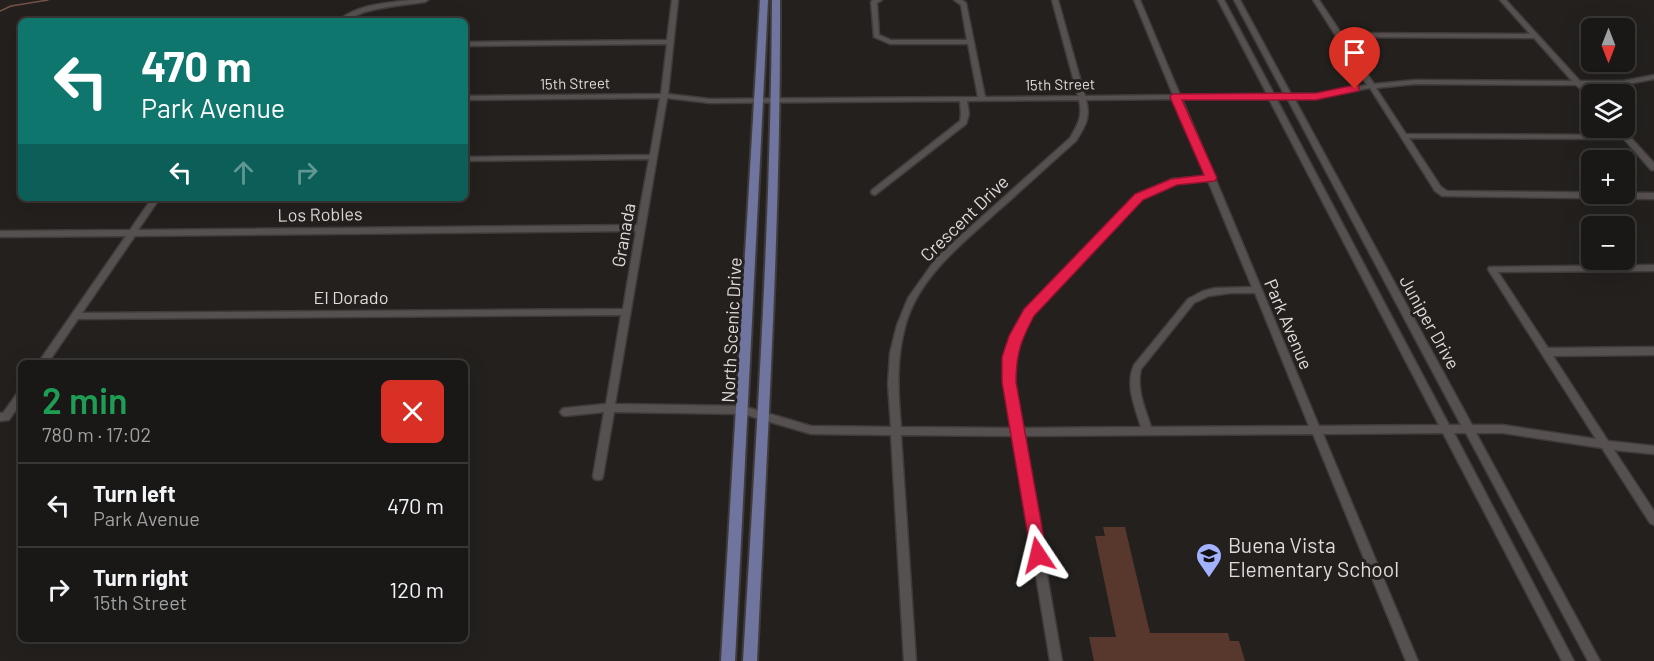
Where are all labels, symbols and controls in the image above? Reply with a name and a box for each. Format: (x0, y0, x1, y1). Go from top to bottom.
north arrow (1581, 18, 1635, 72)
map controls (1581, 18, 1635, 270)
pin (1329, 27, 1380, 89)
icon: arrive (1338, 36, 1371, 69)
text: 470 m (141, 40, 252, 90)
icon: left (42, 42, 120, 120)
street label: 15th Street (540, 73, 610, 93)
street label: 15th Street (1025, 74, 1095, 94)
button: layers (1581, 84, 1635, 138)
text: Park Avenue (141, 91, 285, 123)
button: + (1581, 150, 1635, 204)
icon: left (164, 156, 197, 189)
icon: ahead (227, 156, 260, 189)
icon: right (290, 156, 323, 189)
street label: Crescent Drive (915, 170, 1013, 266)
street label: Granada (607, 201, 639, 269)
street label: Los Robles (277, 202, 363, 226)
button: − (1581, 216, 1635, 270)
street label: North Scenic Drive (716, 257, 746, 403)
street label: Juniper Drive (1395, 271, 1465, 373)
street label: Park Avenue (1260, 275, 1318, 373)
street label: El Dorado (314, 286, 388, 308)
text: 2 min (42, 378, 128, 421)
button: close (381, 380, 444, 443)
text: 780 m · 17:02 (42, 422, 151, 446)
text: Turn left (93, 480, 176, 506)
icon: left (42, 489, 75, 522)
text: 470 m (387, 492, 444, 518)
text: Park Avenue (93, 506, 200, 530)
position arrow (1006, 523, 1070, 587)
place label: Buena Vista Elementary School (1228, 532, 1399, 581)
school or university icon: Buena Vista Elementary School (1194, 541, 1224, 579)
text: Turn right (93, 564, 188, 590)
icon: right (42, 573, 75, 606)
text: 120 m (389, 576, 444, 602)
text: 15th Street (93, 590, 187, 614)

